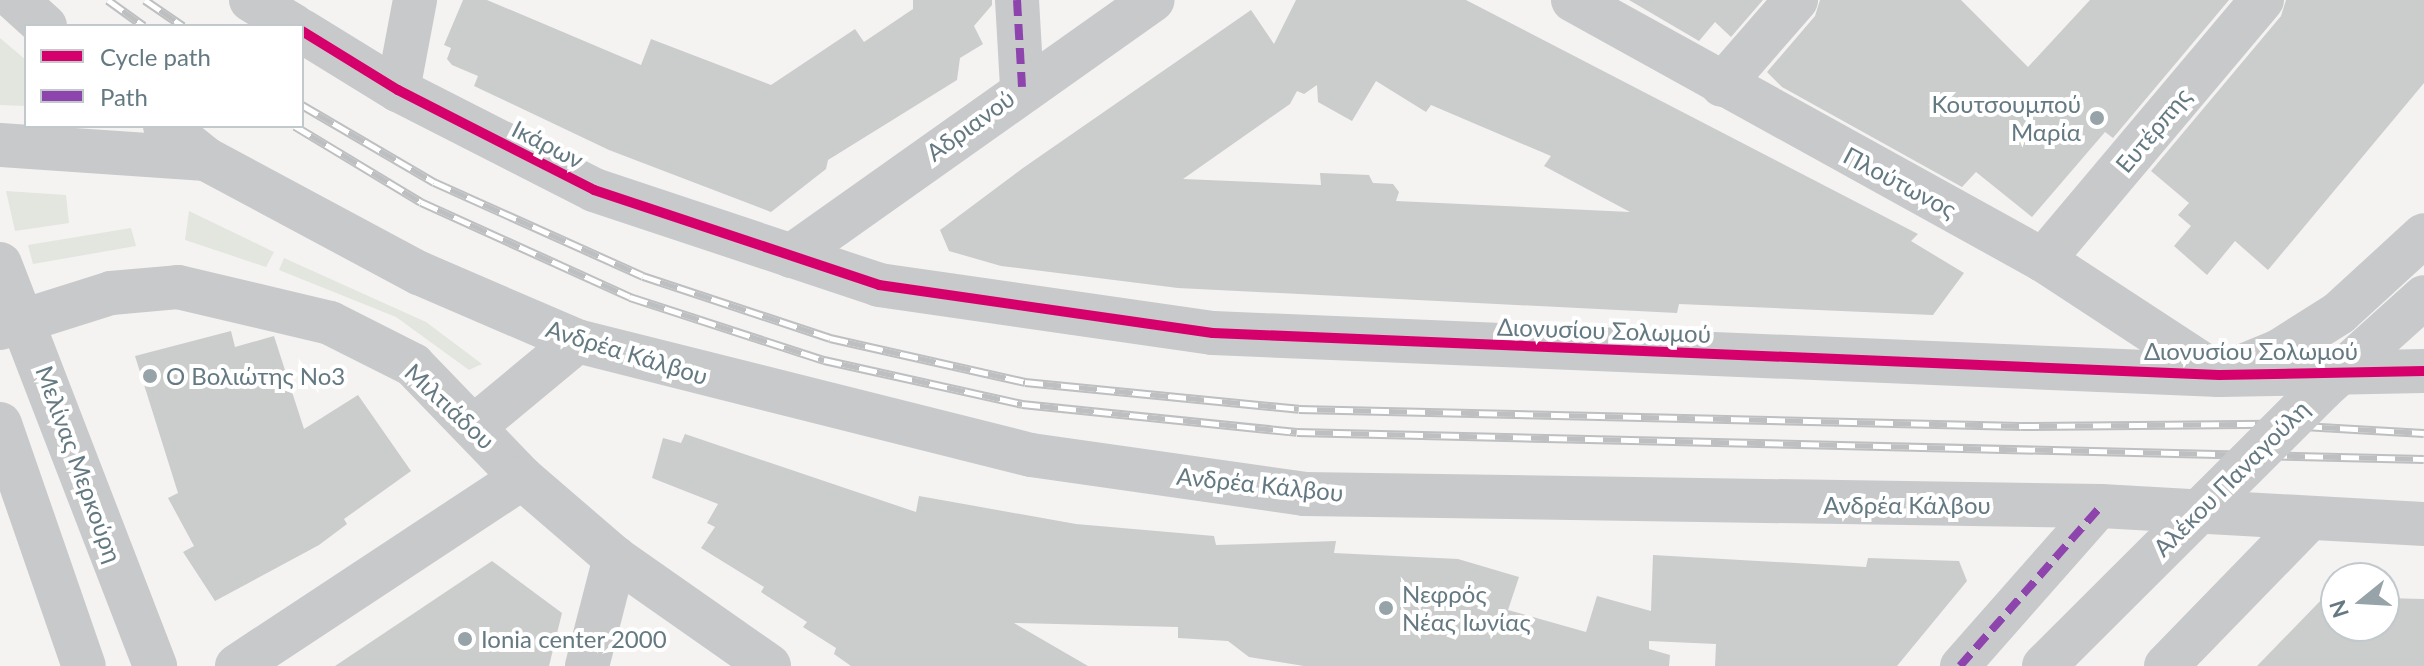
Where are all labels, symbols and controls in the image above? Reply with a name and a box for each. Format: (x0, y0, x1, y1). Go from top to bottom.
legend (24, 24, 304, 128)
text: Cycle path (100, 42, 211, 71)
text: Path (100, 82, 148, 111)
street label: Ευτέρπης (2109, 82, 2197, 178)
street label: Αδριανού (920, 83, 1020, 167)
place label: Κουτσουμπού Μαρία (1932, 90, 2081, 146)
marker: Κουτσουμπού Μαρία (2088, 109, 2106, 127)
street label: Ικάρων (507, 114, 589, 174)
street label: Πλούτωνος (1839, 140, 1961, 224)
street label: Διονυσίου Σολωμού (1496, 312, 1712, 348)
street label: Ανδρέα Κάλβου (543, 314, 711, 390)
street label: Διονυσίου Σολωμού (2144, 337, 2358, 365)
street label: Μιλτιάδου (399, 357, 501, 455)
street label: Μελίνας Μερκούρη (30, 362, 128, 566)
place label: Ο Βολιώτης Νο3 (166, 362, 345, 390)
marker: Ο Βολιώτης Νο3 (141, 367, 159, 385)
street label: Αλέκου Παναγούλη (2147, 394, 2315, 562)
street label: Ανδρέα Κάλβου (1175, 461, 1345, 507)
street label: Ανδρέα Κάλβου (1823, 491, 1991, 519)
north arrow (2320, 562, 2400, 642)
place label: Νεφρός Νέας Ιωνίας (1402, 580, 1531, 636)
text: N (2323, 597, 2354, 621)
marker: Νεφρός Νέας Ιωνίας (1377, 599, 1395, 617)
place label: Ionia center 2000 (481, 625, 667, 653)
marker: Ionia center 2000 (456, 630, 474, 648)

